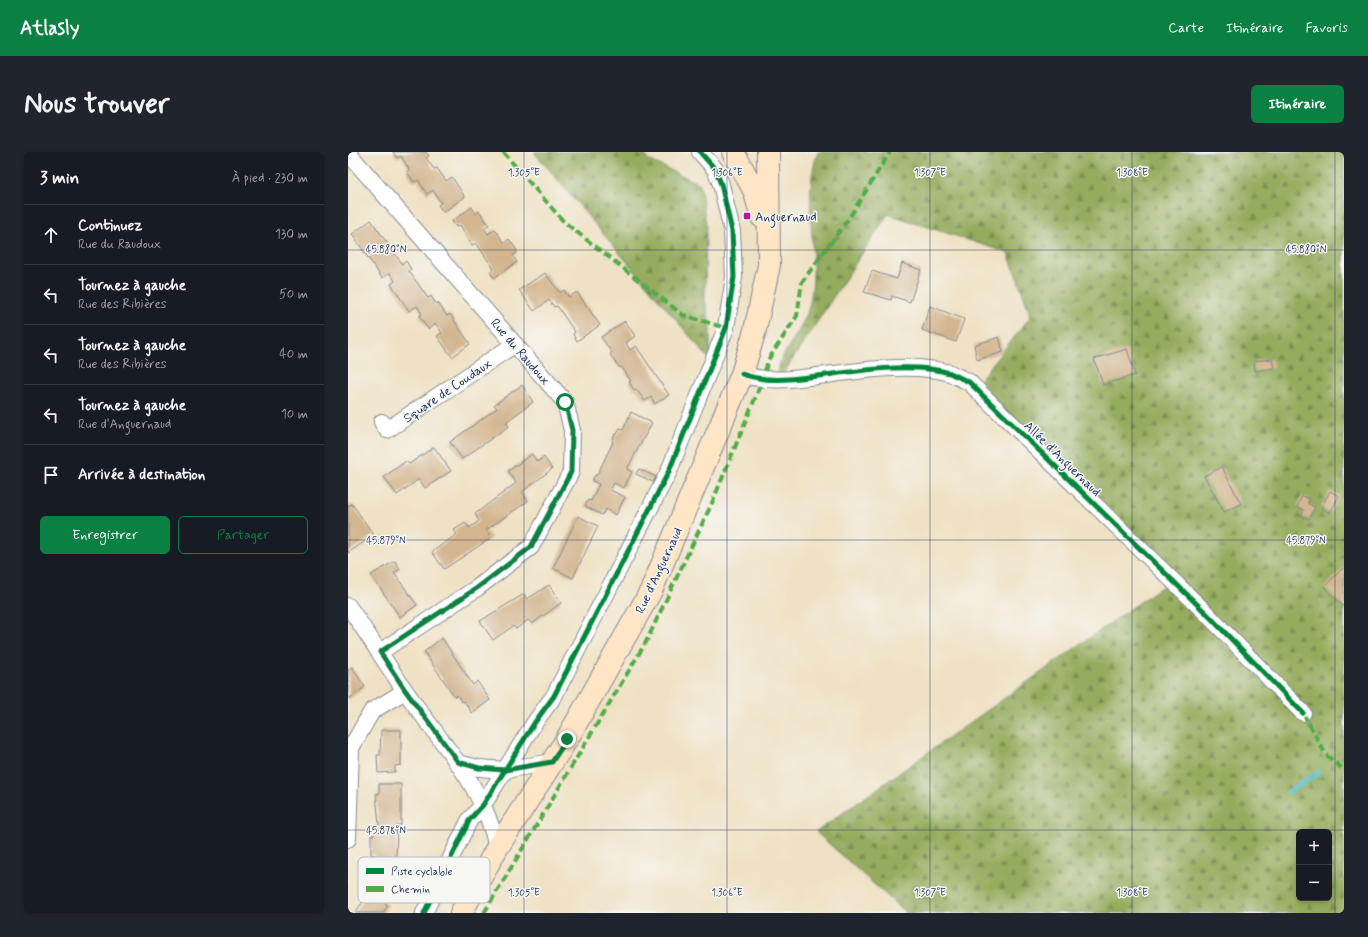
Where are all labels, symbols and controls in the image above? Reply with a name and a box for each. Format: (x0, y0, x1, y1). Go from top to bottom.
text: Atlasly (20, 16, 79, 41)
text: Carte (1168, 19, 1204, 37)
text: Itinéraire (1226, 19, 1283, 37)
text: Favoris (1305, 19, 1348, 37)
button: Itinéraire (1251, 85, 1344, 123)
text: Nous trouver (24, 86, 169, 123)
text: 1.305°E (508, 166, 540, 180)
text: 1.306°E (712, 166, 743, 180)
text: 1.307°E (914, 166, 946, 180)
text: 1.308°E (1116, 166, 1148, 180)
text: 3 min (40, 167, 79, 189)
text: À pied · 230 m (232, 170, 308, 187)
place label: Anguernaud (755, 209, 817, 228)
marker: Anguernaud (742, 211, 752, 221)
text: Continuez (78, 216, 142, 236)
icon: ahead (40, 224, 62, 246)
text: 130 m (275, 226, 308, 243)
text: Rue du Raudoux (78, 236, 161, 253)
text: 45.880°N (366, 243, 407, 257)
text: 45.880°N (1286, 243, 1327, 257)
text: Tournez à gauche (78, 276, 186, 296)
icon: left (40, 284, 62, 306)
text: 50 m (279, 286, 308, 303)
text: Rue des Ribières (78, 296, 167, 313)
street label: Rue du Raudoux (486, 315, 554, 389)
text: Tournez à gauche (78, 336, 186, 356)
icon: left (40, 344, 62, 366)
text: 40 m (279, 346, 308, 363)
street label: Square de Coudaux (400, 355, 496, 427)
text: Rue des Ribières (78, 356, 167, 373)
route start (556, 393, 574, 411)
text: Tournez à gauche (78, 396, 186, 416)
icon: left (40, 404, 62, 426)
text: 10 m (281, 406, 308, 423)
text: Rue d'Anguernaud (78, 416, 171, 433)
street label: Allée d'Anguernaud (1018, 418, 1104, 502)
icon: arrive (40, 464, 62, 486)
text: Arrivée à destination (78, 465, 205, 485)
button: Enregistrer (40, 516, 170, 554)
button: Partager (178, 516, 308, 554)
street label: Rue d'Anguernaud (632, 525, 689, 617)
text: 45.879°N (366, 534, 406, 548)
text: 45.879°N (1286, 534, 1326, 548)
route end (558, 730, 576, 748)
text: 45.878°N (366, 824, 406, 838)
map controls (1296, 829, 1332, 901)
button: + (1296, 829, 1332, 865)
legend (358, 857, 490, 903)
text: Piste cyclable (391, 865, 452, 879)
button: − (1296, 865, 1332, 901)
text: Chemin (391, 883, 430, 897)
text: 1.305°E (508, 886, 540, 900)
text: 1.306°E (712, 886, 743, 900)
text: 1.307°E (914, 886, 946, 900)
text: 1.308°E (1116, 886, 1148, 900)

